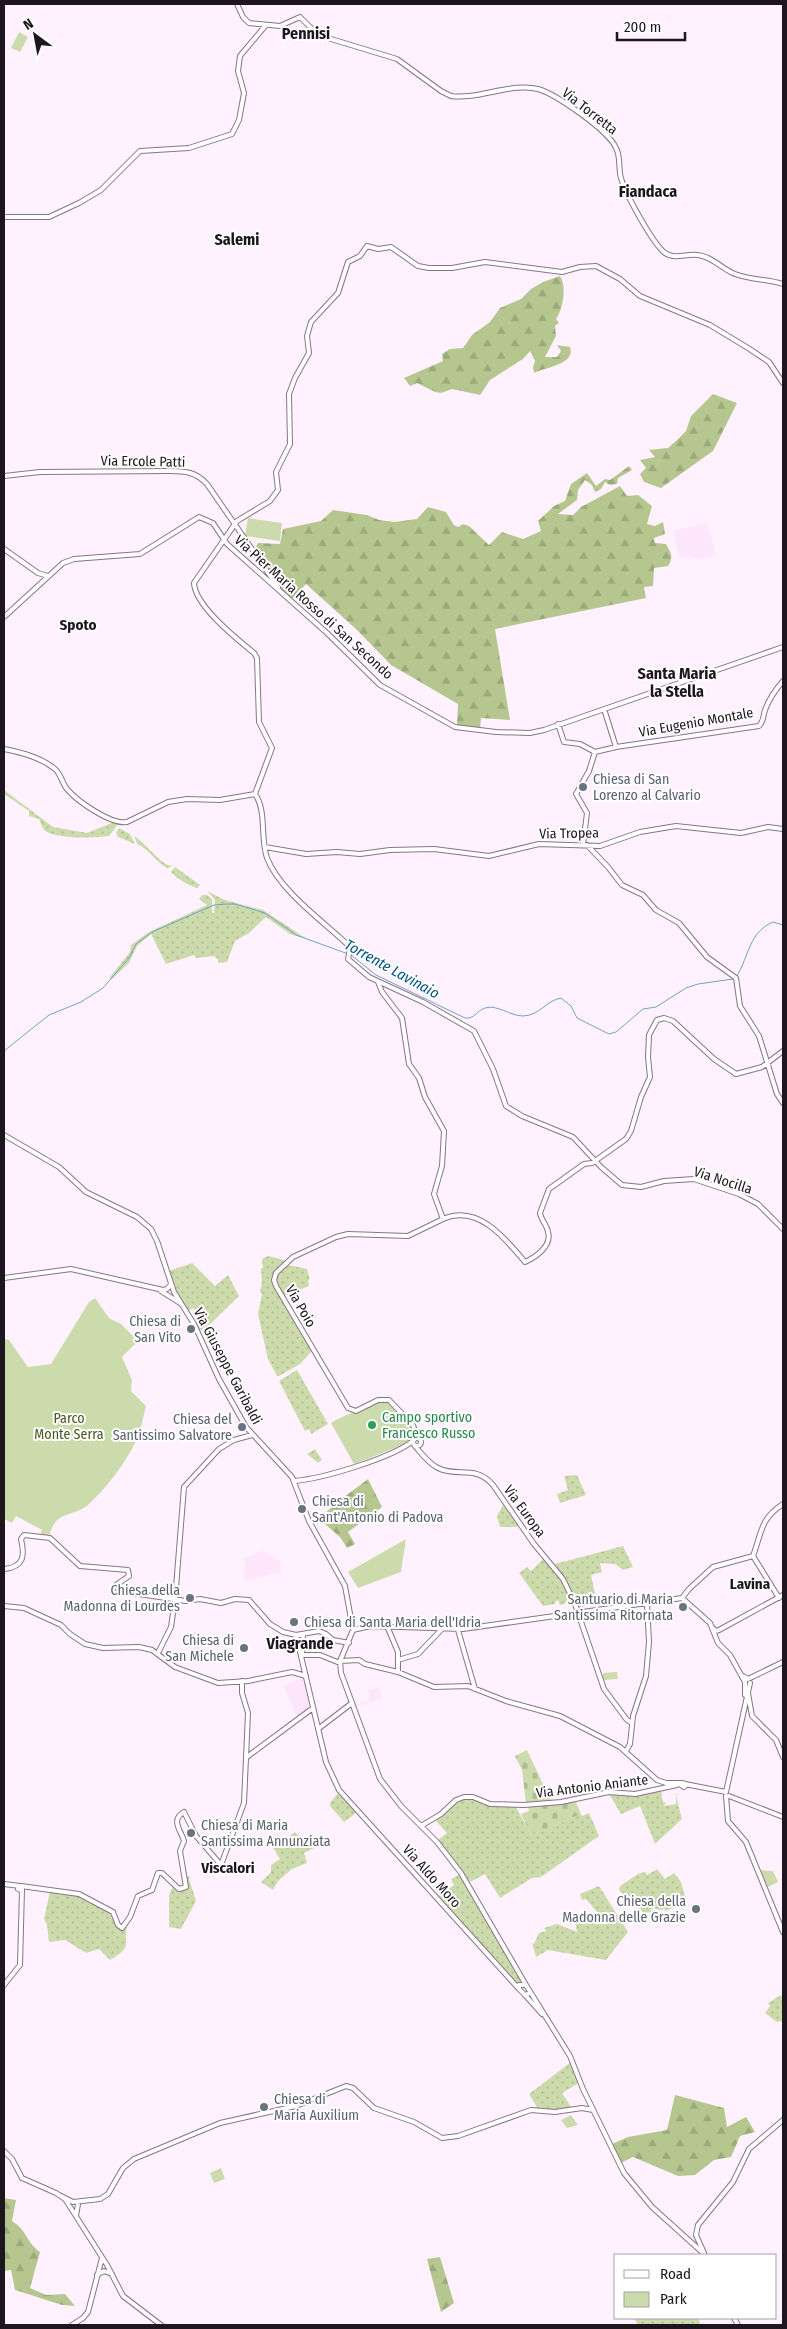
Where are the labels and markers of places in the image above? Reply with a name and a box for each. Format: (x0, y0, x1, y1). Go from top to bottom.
place label: Chiesa di San Lorenzo al Calvario (593, 771, 701, 804)
marker: Chiesa di San Lorenzo al Calvario (577, 781, 589, 793)
place label: Chiesa di San Vito (129, 1313, 181, 1346)
marker: Chiesa di San Vito (185, 1323, 197, 1335)
place label: Campo sportivo Francesco Russo (382, 1409, 475, 1442)
place label: Chiesa del Santissimo Salvatore (113, 1411, 232, 1444)
marker: Campo sportivo Francesco Russo (366, 1419, 378, 1431)
marker: Chiesa del Santissimo Salvatore (236, 1421, 248, 1433)
place label: Chiesa di Sant'Antonio di Padova (312, 1493, 444, 1526)
marker: Chiesa di Sant'Antonio di Padova (296, 1503, 308, 1515)
place label: Chiesa della Madonna di Lourdes (64, 1582, 180, 1615)
place label: Santuario di Maria Santissima Ritornata (554, 1591, 673, 1624)
marker: Chiesa della Madonna di Lourdes (184, 1592, 196, 1604)
marker: Santuario di Maria Santissima Ritornata (677, 1601, 689, 1613)
place label: Chiesa di Santa Maria dell'Idria (304, 1614, 481, 1631)
marker: Chiesa di Santa Maria dell'Idria (288, 1616, 300, 1628)
place label: Chiesa di San Michele (165, 1632, 234, 1665)
marker: Chiesa di San Michele (238, 1642, 250, 1654)
place label: Chiesa di Maria Santissima Annunziata (201, 1817, 331, 1850)
marker: Chiesa di Maria Santissima Annunziata (185, 1827, 197, 1839)
place label: Chiesa della Madonna delle Grazie (562, 1893, 686, 1926)
marker: Chiesa della Madonna delle Grazie (690, 1903, 702, 1915)
place label: Chiesa di Maria Auxilium (274, 2091, 359, 2124)
marker: Chiesa di Maria Auxilium (258, 2101, 270, 2113)

